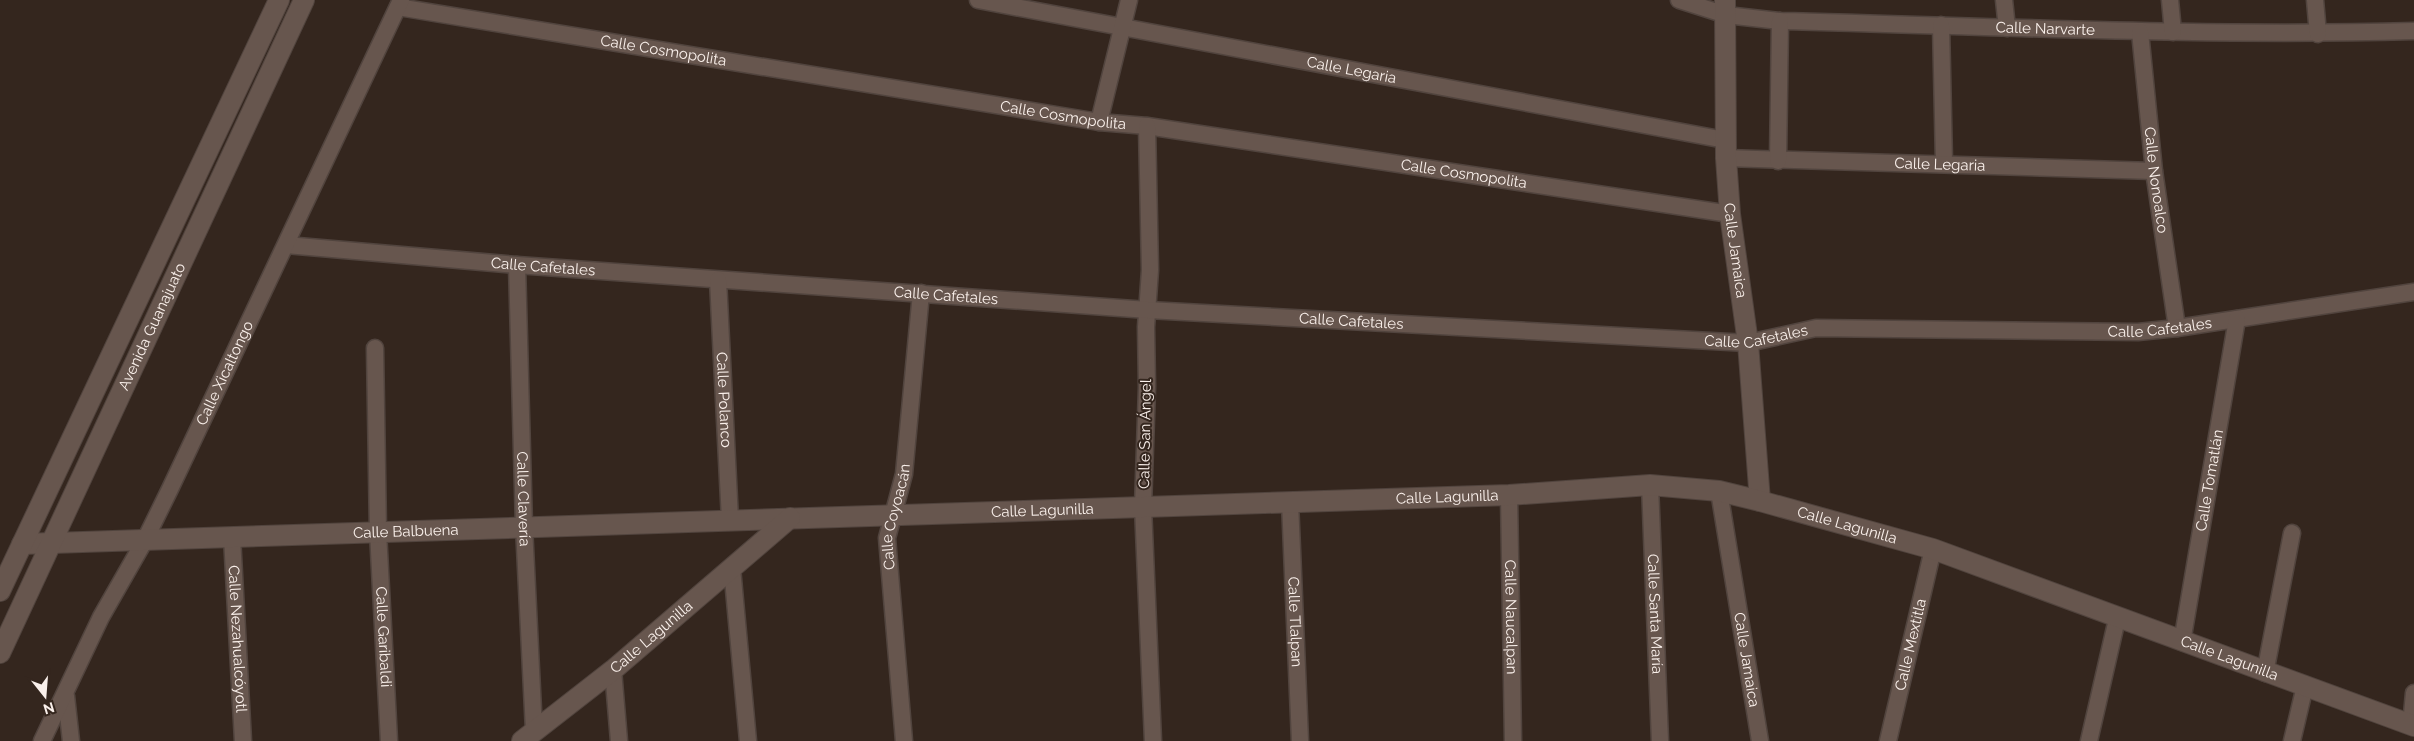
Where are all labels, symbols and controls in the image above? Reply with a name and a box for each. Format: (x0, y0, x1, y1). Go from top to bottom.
street label: Calle Narvarte (1995, 18, 2095, 39)
street label: Calle Cosmopolita (599, 31, 728, 70)
street label: Calle Legaria (1305, 53, 1398, 87)
street label: Calle Cosmopolita (999, 97, 1127, 133)
street label: Calle Nonoalco (2141, 126, 2172, 234)
street label: Calle Legaria (1894, 154, 1986, 175)
street label: Calle Cosmopolita (1400, 155, 1528, 192)
street label: Calle Jamaica (1720, 202, 1751, 299)
street label: Calle Cafetales (490, 254, 596, 280)
street label: Avenida Guanajuato (115, 260, 189, 393)
street label: Calle Cafetales (893, 283, 999, 308)
street label: Calle Cafetales (1299, 309, 1404, 333)
street label: Calle Cafetales (2108, 314, 2213, 341)
street label: Calle Xicaltongo (192, 318, 257, 428)
street label: Calle Cafetales (1704, 321, 1809, 353)
street label: Calle Polanco (713, 352, 735, 448)
street label: Calle San Ángel (1135, 378, 1155, 489)
street label: Calle Tomatlán (2192, 428, 2227, 533)
street label: Calle Clavería (513, 451, 534, 547)
street label: Calle Coyoacán (878, 463, 914, 571)
street label: Calle Lagunilla (1396, 486, 1499, 508)
street label: Calle Lagunilla (991, 500, 1094, 521)
street label: Calle Lagunilla (1795, 503, 1899, 548)
street label: Calle Balbuena (353, 521, 459, 542)
street label: Calle Santa María (1644, 553, 1666, 674)
street label: Calle Naucalpan (1501, 560, 1521, 674)
street label: Calle Nezahualcóyotl (225, 565, 251, 714)
street label: Calle Tlalpan (1284, 576, 1306, 668)
street label: Calle Garibaldi (372, 586, 395, 688)
street label: Calle Lagunilla (606, 597, 696, 677)
street label: Calle Mextitla (1891, 597, 1930, 692)
street label: Calle Jamaica (1730, 611, 1763, 709)
street label: Calle Lagunilla (2178, 632, 2281, 684)
north arrow (20, 671, 70, 721)
text: N (41, 699, 56, 718)

